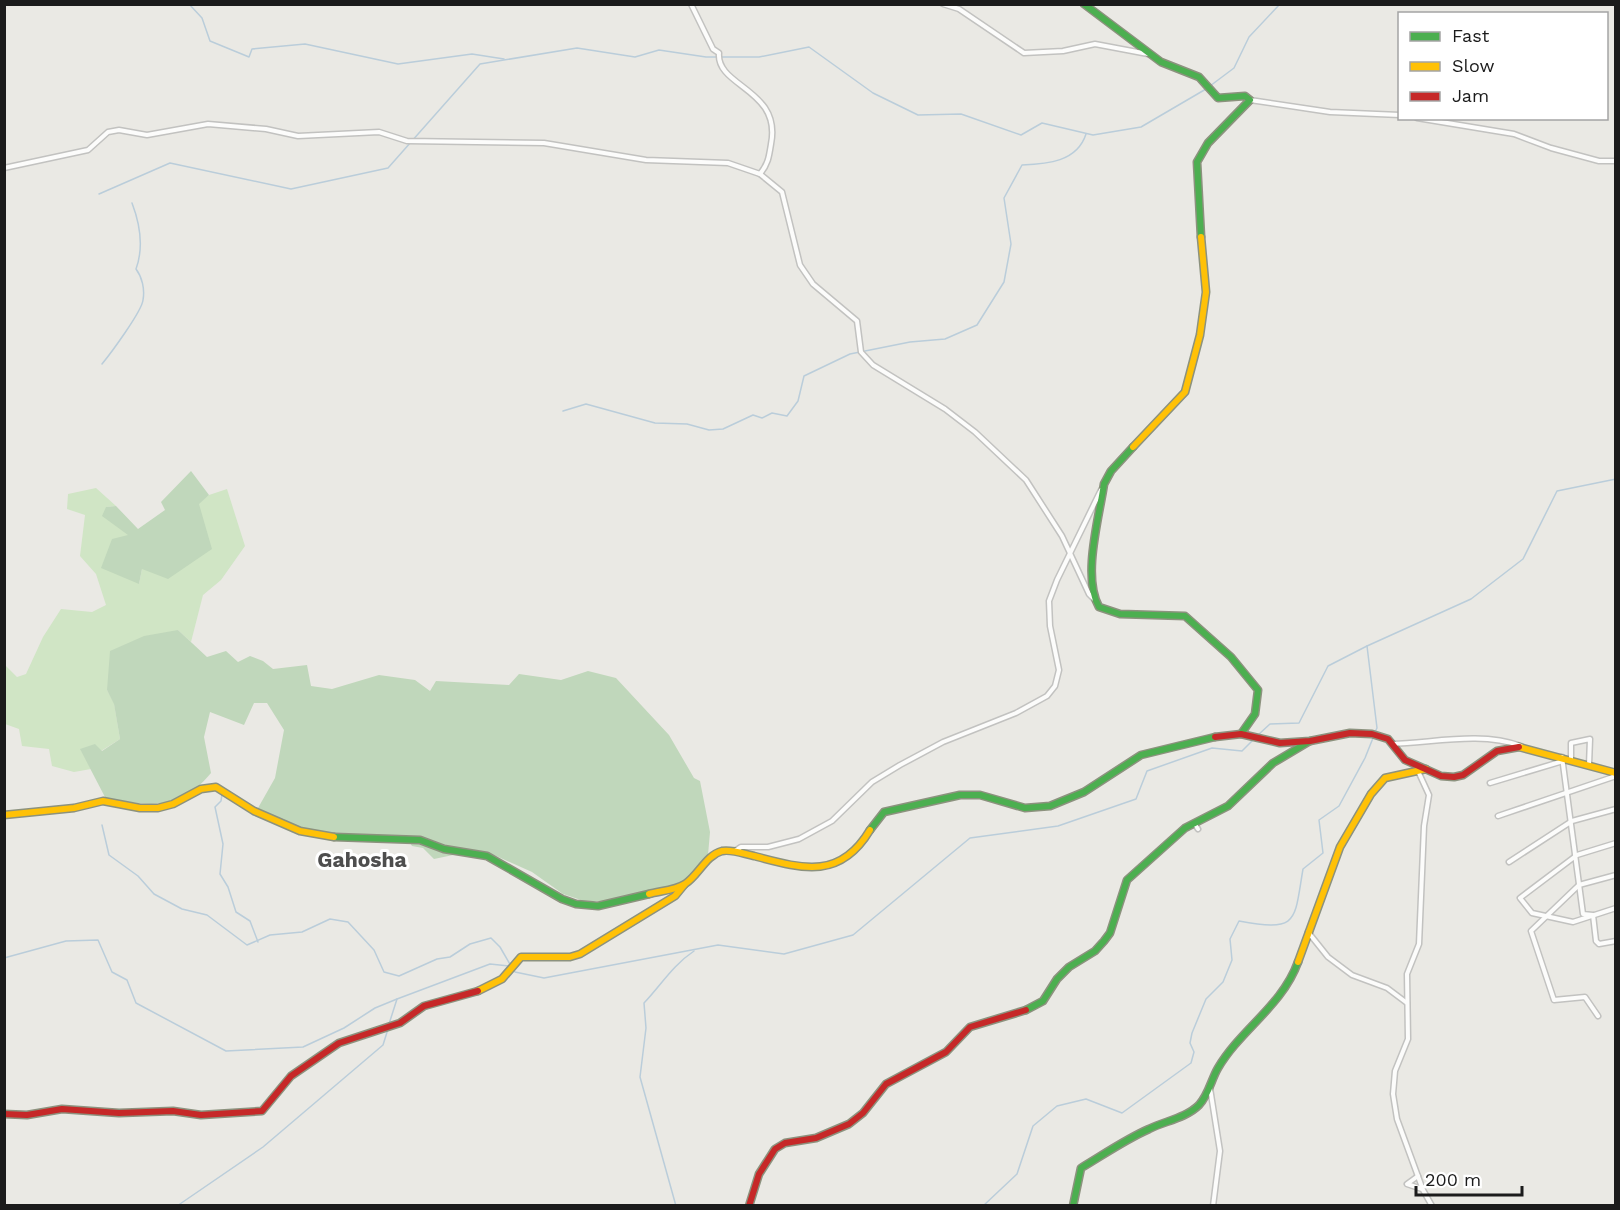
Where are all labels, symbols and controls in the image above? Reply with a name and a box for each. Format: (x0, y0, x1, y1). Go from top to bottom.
legend (1398, 12, 1608, 120)
text: Fast (1452, 25, 1490, 46)
text: Slow (1452, 55, 1495, 76)
text: Jam (1452, 85, 1489, 106)
district label: Gahosha (317, 847, 407, 872)
scale bar (1416, 1159, 1522, 1197)
text: 200 m (1425, 1169, 1481, 1190)

